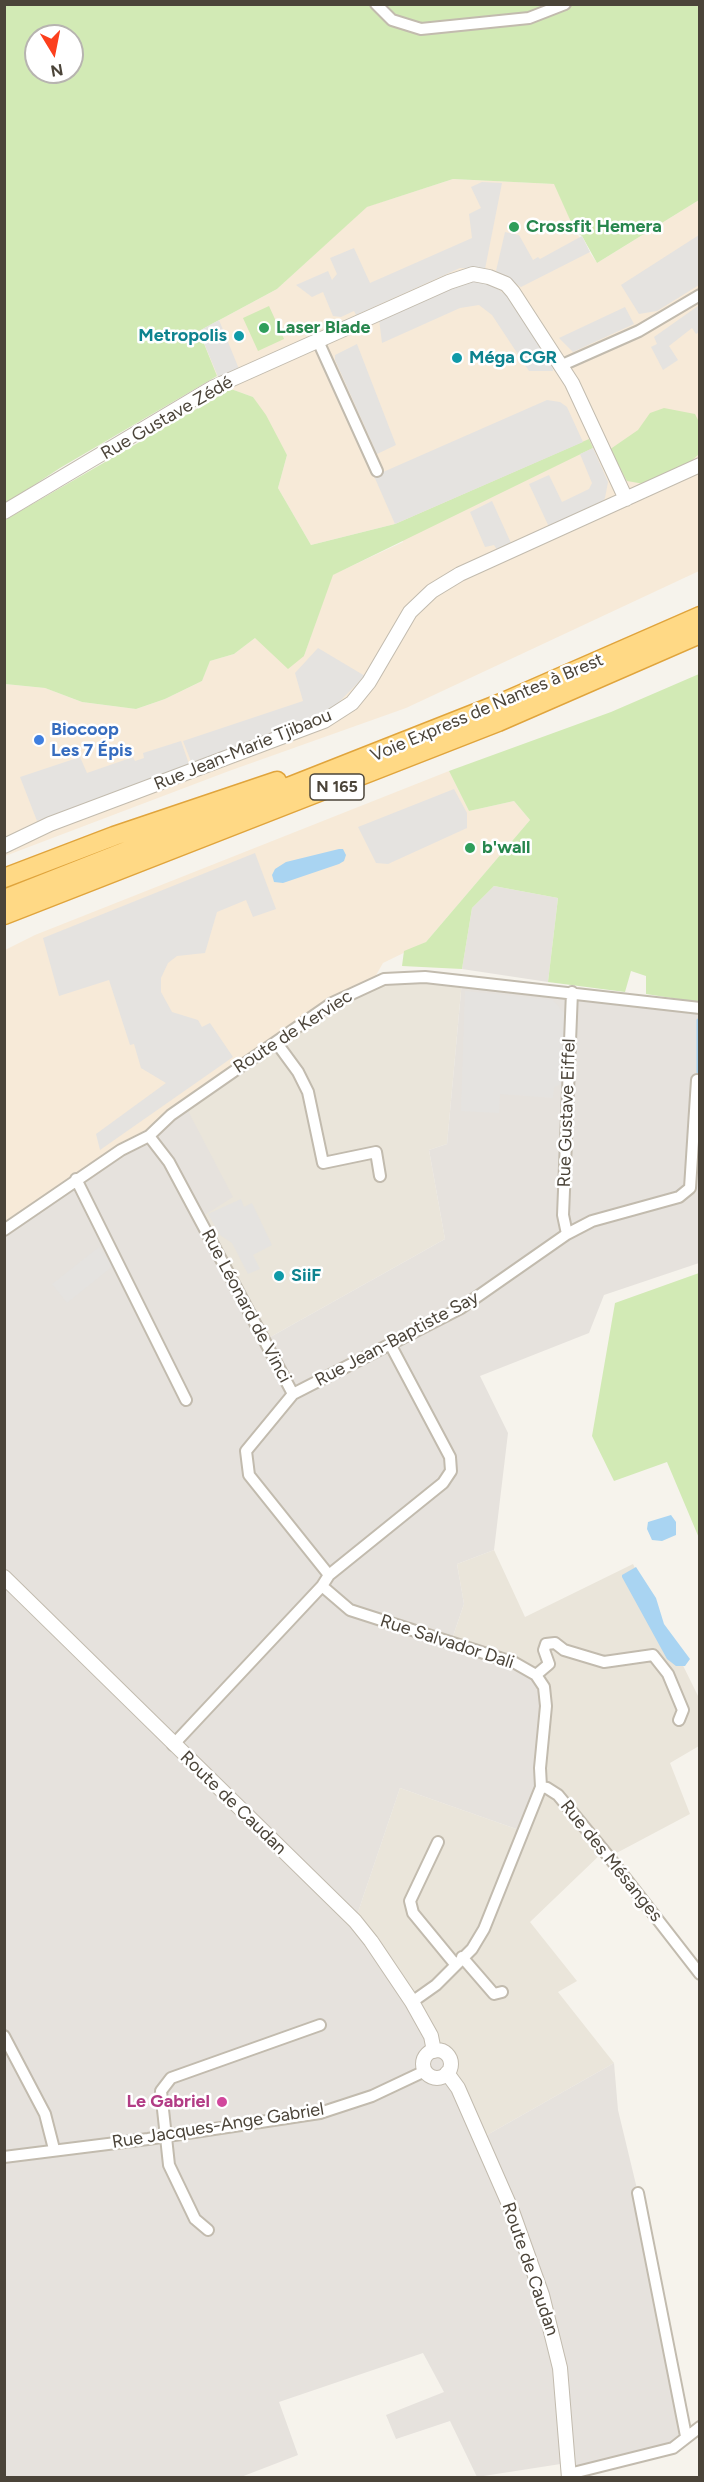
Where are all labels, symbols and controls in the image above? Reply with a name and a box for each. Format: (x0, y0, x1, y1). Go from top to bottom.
north arrow (24, 24, 84, 84)
text: N (49, 60, 65, 81)
place label: Crossfit Hemera (526, 216, 662, 238)
marker: Crossfit Hemera (507, 220, 521, 234)
place label: Laser Blade (276, 317, 370, 339)
marker: Laser Blade (257, 321, 271, 335)
place label: Metropolis (138, 325, 227, 347)
marker: Metropolis (232, 329, 246, 343)
place label: Méga CGR (469, 347, 557, 369)
marker: Méga CGR (450, 351, 464, 365)
street label: Rue Gustave Zédé (97, 371, 237, 465)
street label: Voie Express de Nantes à Brest (367, 649, 607, 767)
street label: Rue Jean-Marie Tjibaou (151, 704, 335, 796)
place label: Biocoop Les 7 Épis (51, 719, 132, 762)
marker: Biocoop Les 7 Épis (32, 733, 46, 747)
road number: N 165 (310, 774, 364, 800)
place label: b'wall (482, 837, 530, 859)
marker: b'wall (463, 841, 477, 855)
street label: Route de Kerviec (229, 986, 357, 1078)
street label: Rue Gustave Eiffel (554, 1038, 580, 1188)
street label: Rue Léonard de Vinci (196, 1225, 296, 1387)
place label: SiiF (291, 1265, 321, 1287)
marker: SiiF (272, 1269, 286, 1283)
street label: Rue Jean-Baptiste Say (311, 1287, 483, 1391)
street label: Rue Salvador Dali (377, 1610, 517, 1674)
street label: Route de Caudan (175, 1747, 291, 1859)
street label: Rue des Mésanges (555, 1796, 667, 1926)
place label: Le Gabriel (126, 2091, 210, 2113)
marker: Le Gabriel (215, 2095, 229, 2109)
street label: Rue Jacques-Ange Gabriel (110, 2099, 326, 2153)
street label: Route de Caudan (497, 2199, 563, 2339)

